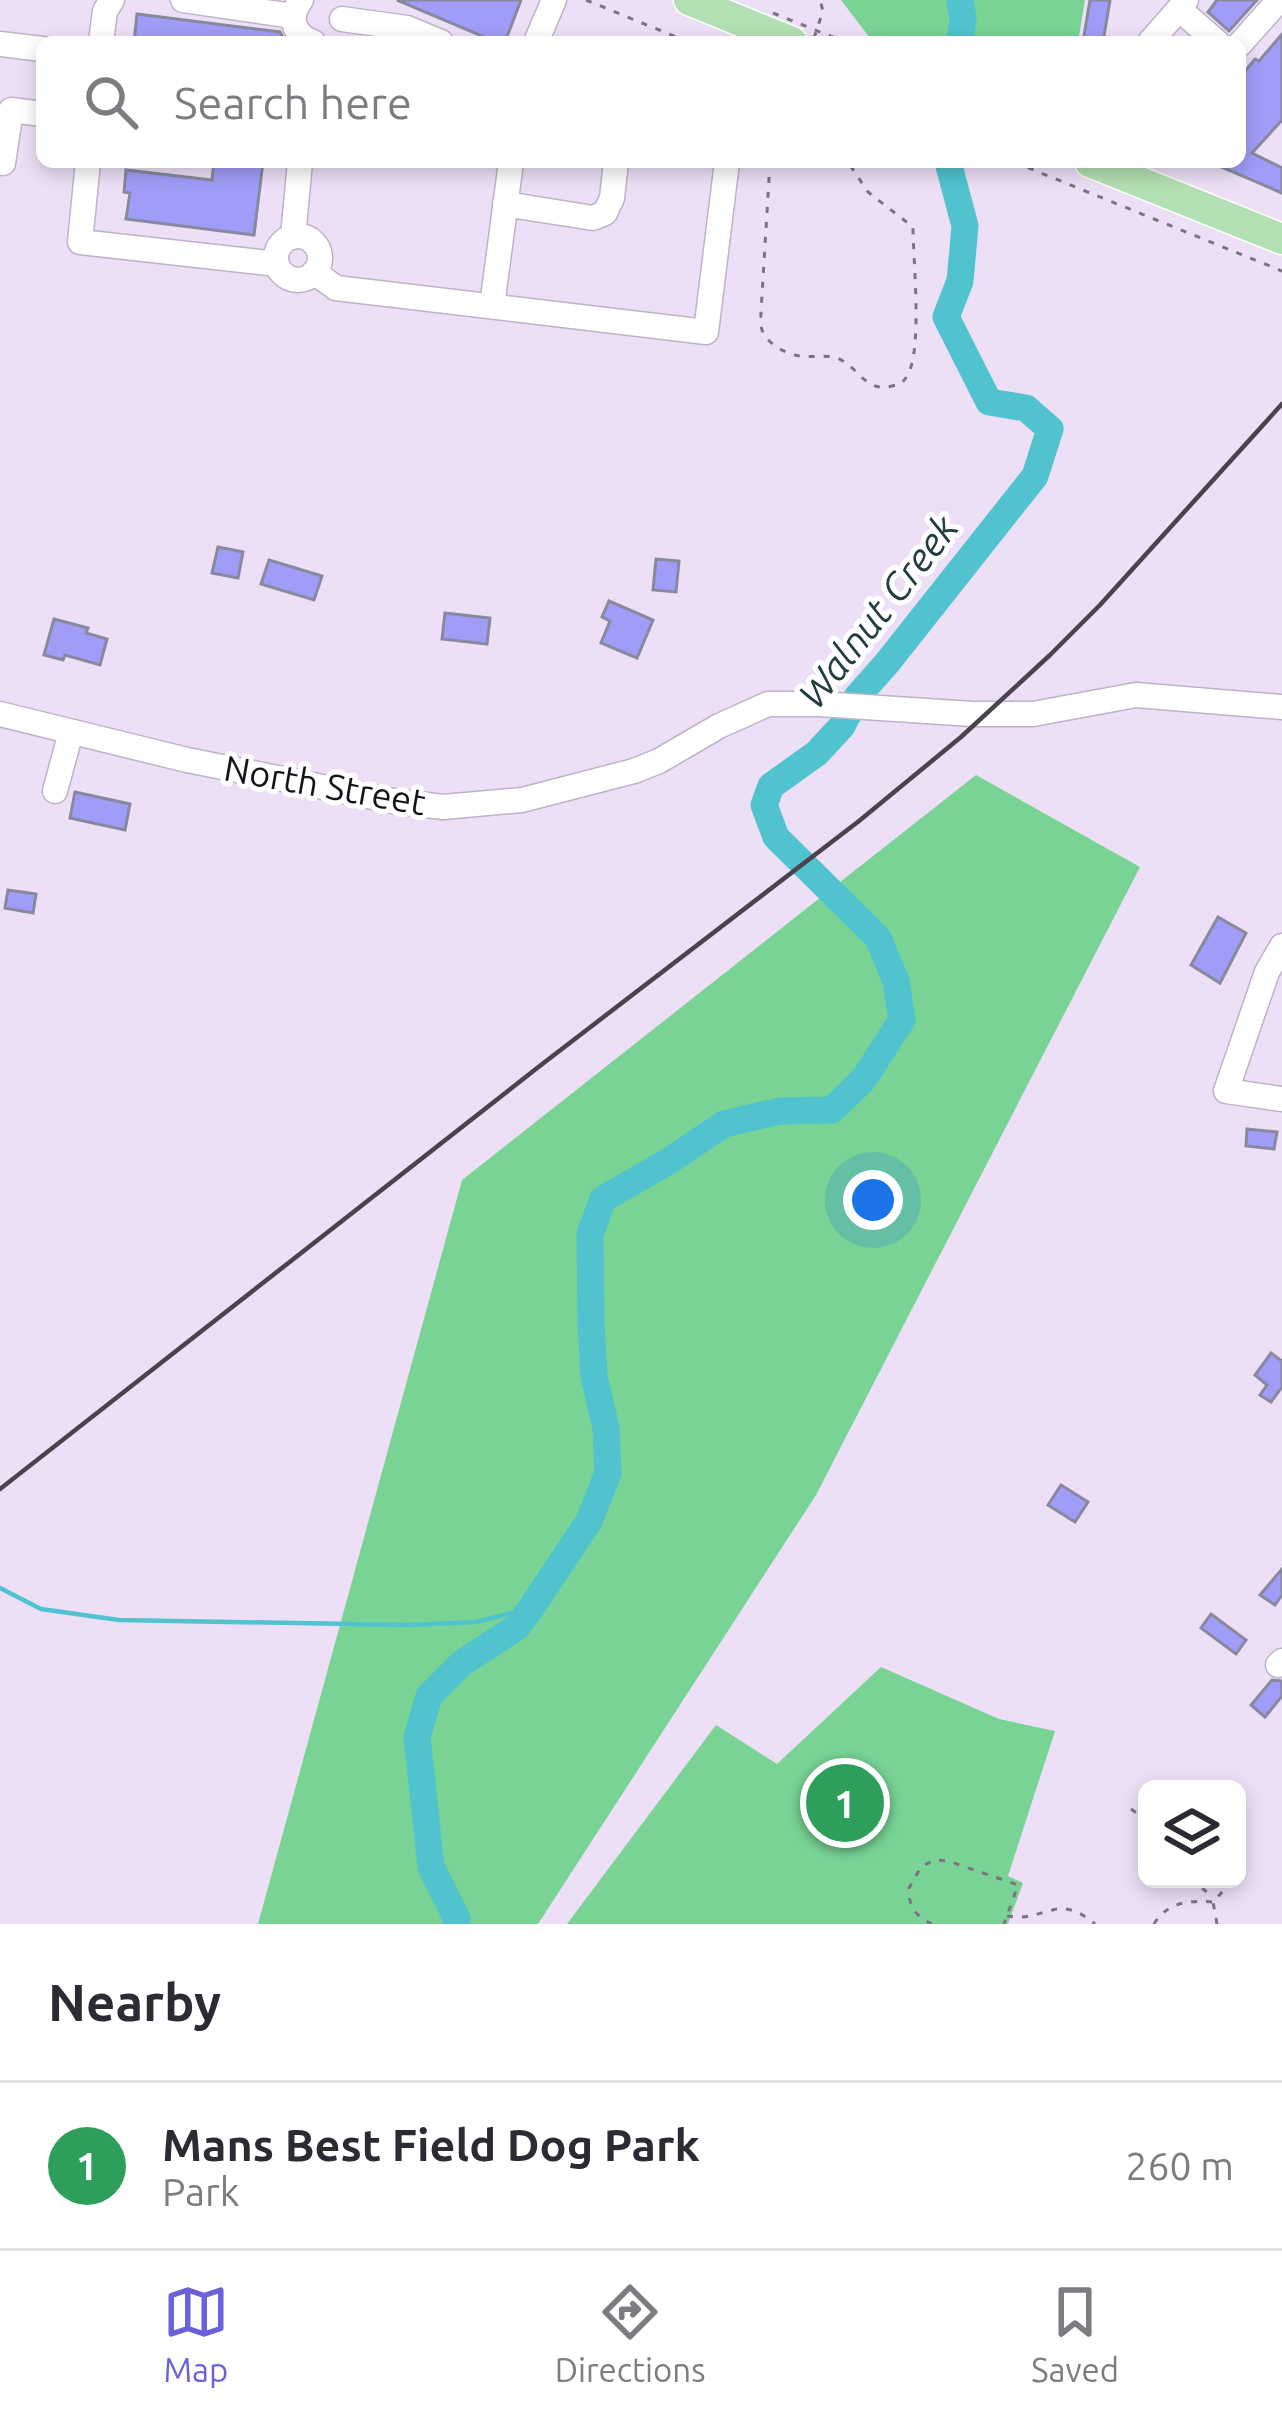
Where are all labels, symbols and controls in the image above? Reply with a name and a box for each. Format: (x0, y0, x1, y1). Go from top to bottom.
search box (36, 36, 1246, 168)
icon: search (78, 69, 144, 135)
text: Search here (174, 77, 412, 128)
water label: Walnut Creek (789, 506, 966, 715)
street label: North Street (221, 747, 429, 822)
your location (843, 1170, 903, 1230)
pin: 1 (806, 1758, 884, 1848)
map controls (1138, 1780, 1246, 1888)
button: layers (1138, 1780, 1246, 1888)
text: Nearby (48, 1973, 221, 2031)
text: Mans Best Field Dog Park (162, 2119, 700, 2170)
text: 1 (76, 2144, 98, 2187)
text: 260 m (1125, 2144, 1234, 2187)
text: Park (162, 2170, 240, 2213)
tab: Map (163, 2279, 229, 2388)
tab: Directions (555, 2279, 705, 2388)
tab: Saved (1031, 2279, 1119, 2388)

